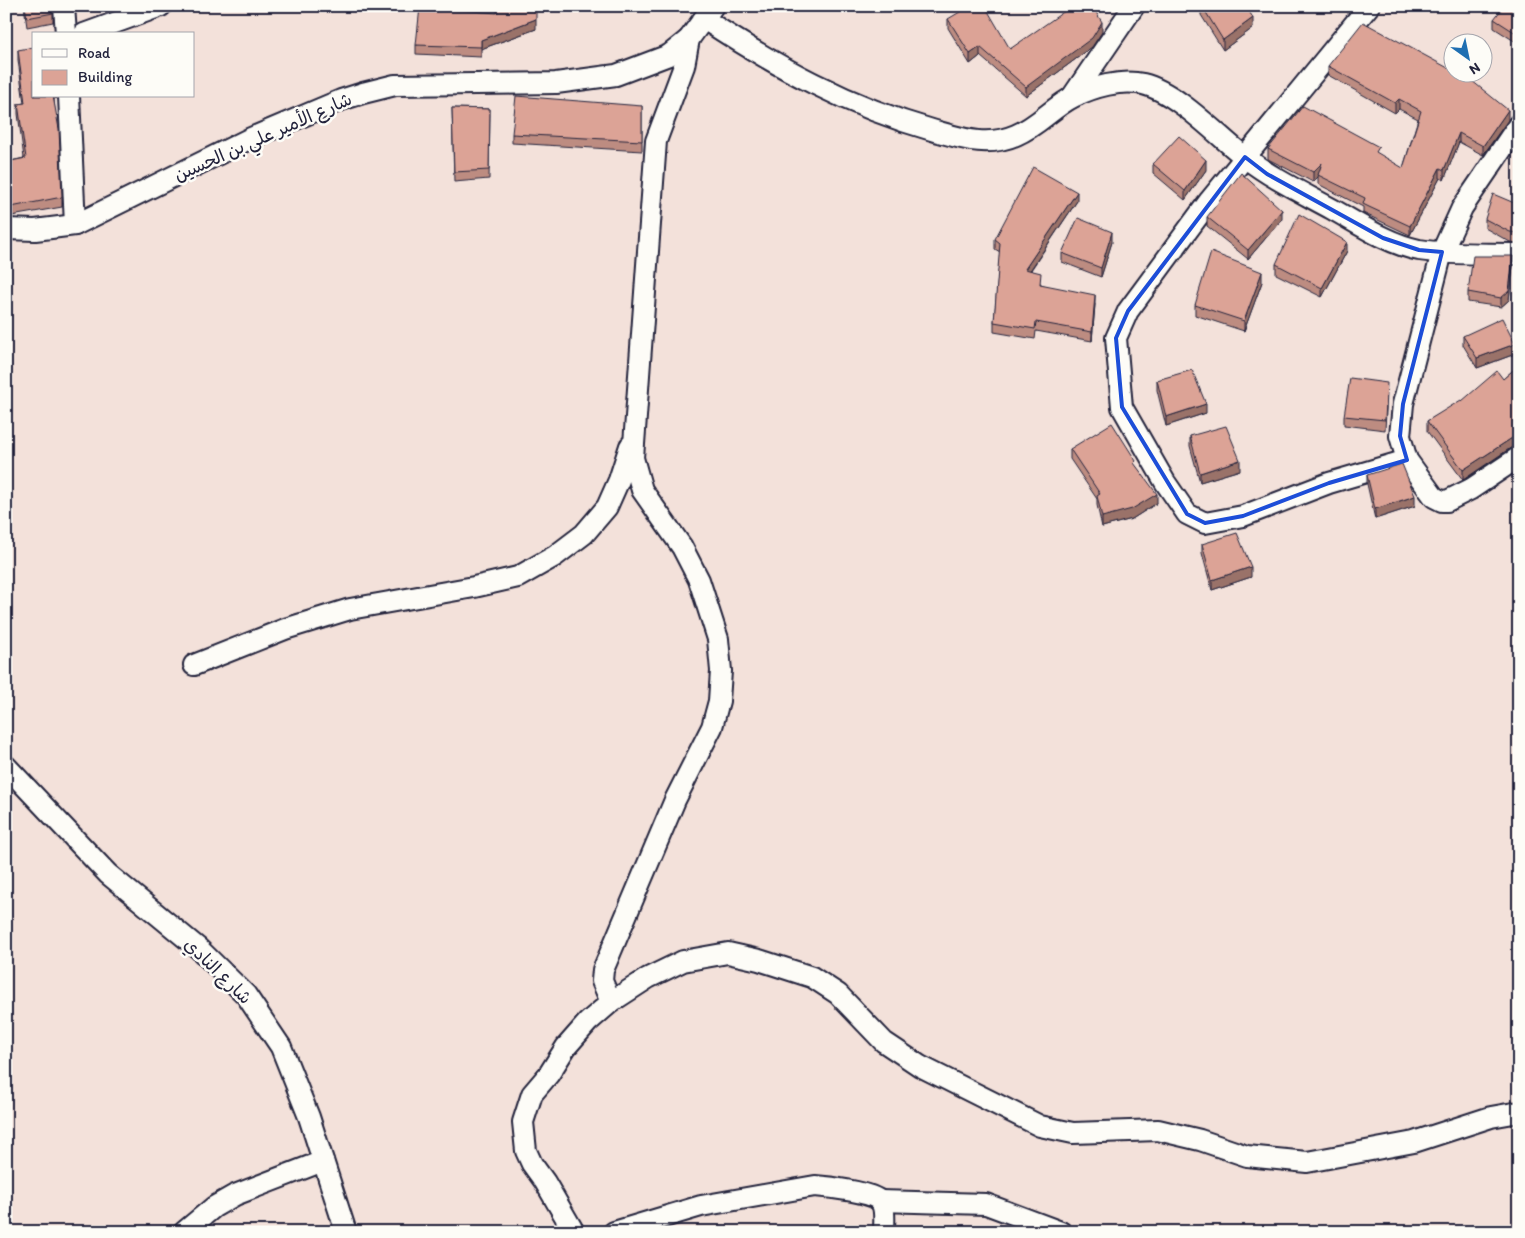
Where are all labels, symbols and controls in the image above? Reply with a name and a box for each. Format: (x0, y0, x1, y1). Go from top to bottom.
legend (32, 32, 195, 98)
north arrow (1442, 32, 1492, 82)
text: Road (78, 44, 111, 62)
text: N (1466, 59, 1483, 78)
text: Building (78, 68, 132, 86)
street label: شارع الأمير علي بن الحسين (170, 87, 357, 191)
street label: شارع النادي (178, 933, 256, 1010)

